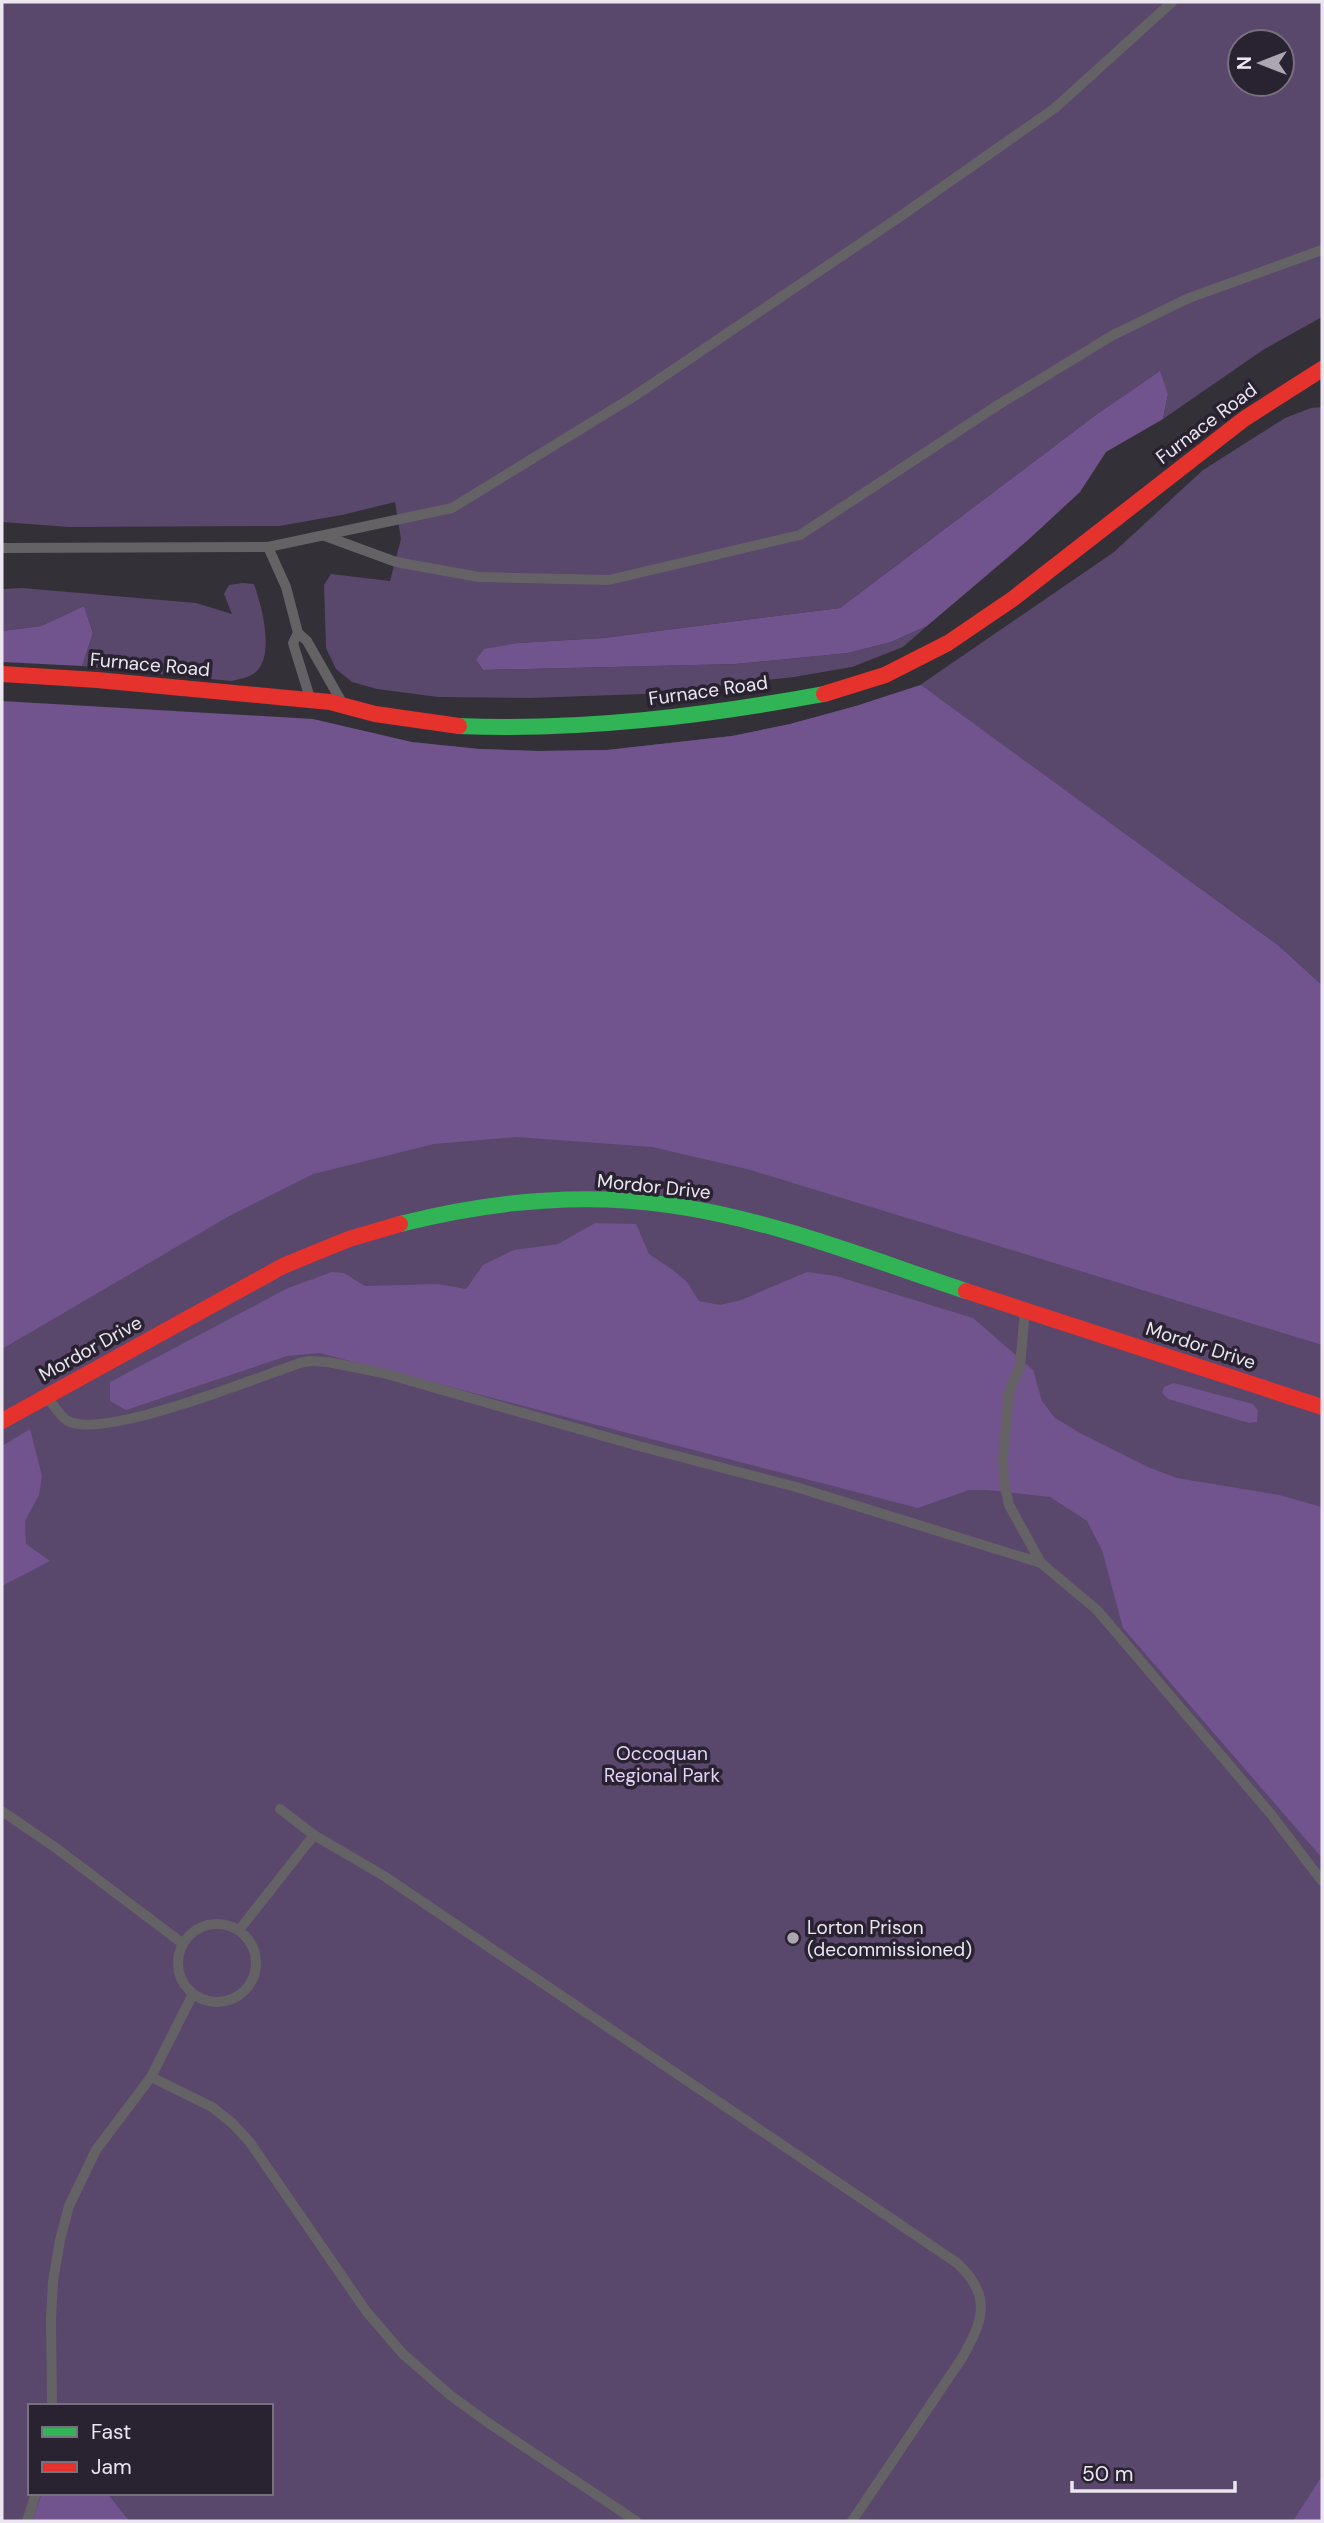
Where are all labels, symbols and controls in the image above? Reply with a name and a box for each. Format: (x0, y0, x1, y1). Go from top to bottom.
north arrow (1226, 28, 1296, 98)
text: N (1232, 56, 1257, 70)
street label: Furnace Road (1151, 377, 1262, 470)
street label: Furnace Road (89, 647, 211, 682)
street label: Furnace Road (647, 670, 769, 711)
street label: Mordor Drive (596, 1168, 712, 1205)
street label: Mordor Drive (34, 1310, 146, 1387)
street label: Mordor Drive (1143, 1316, 1259, 1375)
park label: Occoquan Regional Park (604, 1741, 720, 1788)
place label: Lorton Prison (decommissioned) (807, 1915, 972, 1962)
marker: Lorton Prison (decommissioned) (785, 1930, 801, 1946)
legend (28, 2404, 273, 2495)
text: Fast (91, 2418, 131, 2446)
scale bar (1072, 2450, 1235, 2494)
text: Jam (91, 2453, 132, 2481)
text: 50 m (1082, 2460, 1133, 2488)

